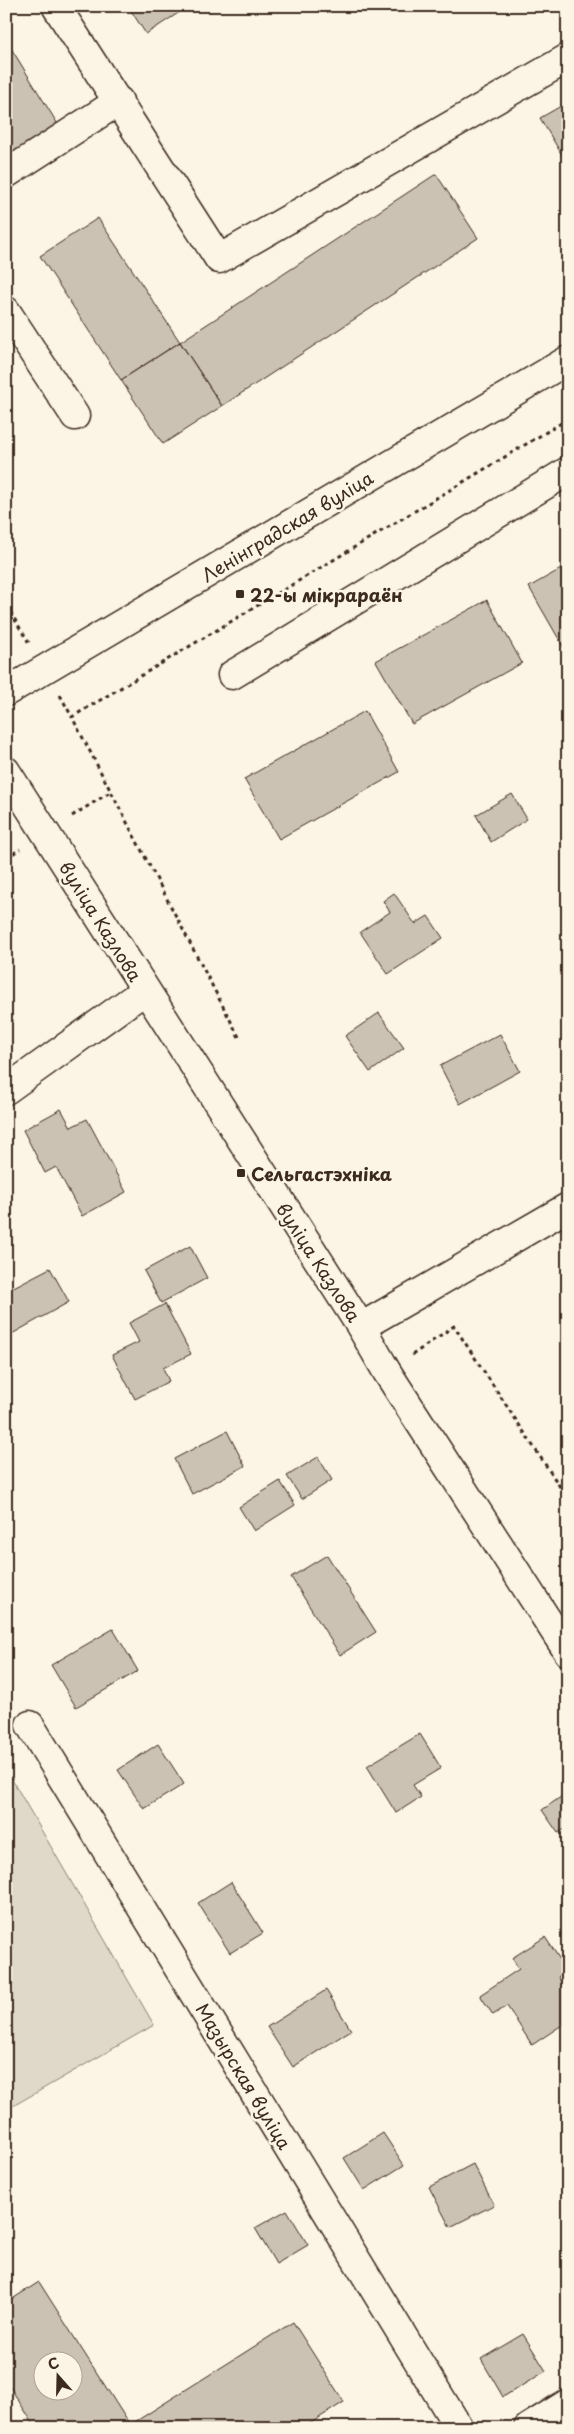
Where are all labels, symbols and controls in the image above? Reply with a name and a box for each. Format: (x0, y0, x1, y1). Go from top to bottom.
street label: Ленінградская вуліца (196, 464, 378, 588)
place label: 22-ы мікрараён (250, 581, 403, 608)
marker: 22-ы мікрараён (234, 588, 246, 600)
street label: вуліца Казлова (53, 856, 149, 987)
place label: Сельгастэхніка (251, 1160, 392, 1187)
marker: Сельгастэхніка (235, 1167, 247, 1179)
street label: вуліца Казлова (270, 1197, 368, 1328)
street label: Мазырская вуліца (190, 1998, 298, 2154)
north arrow (32, 2352, 82, 2402)
text: С (45, 2352, 62, 2375)

